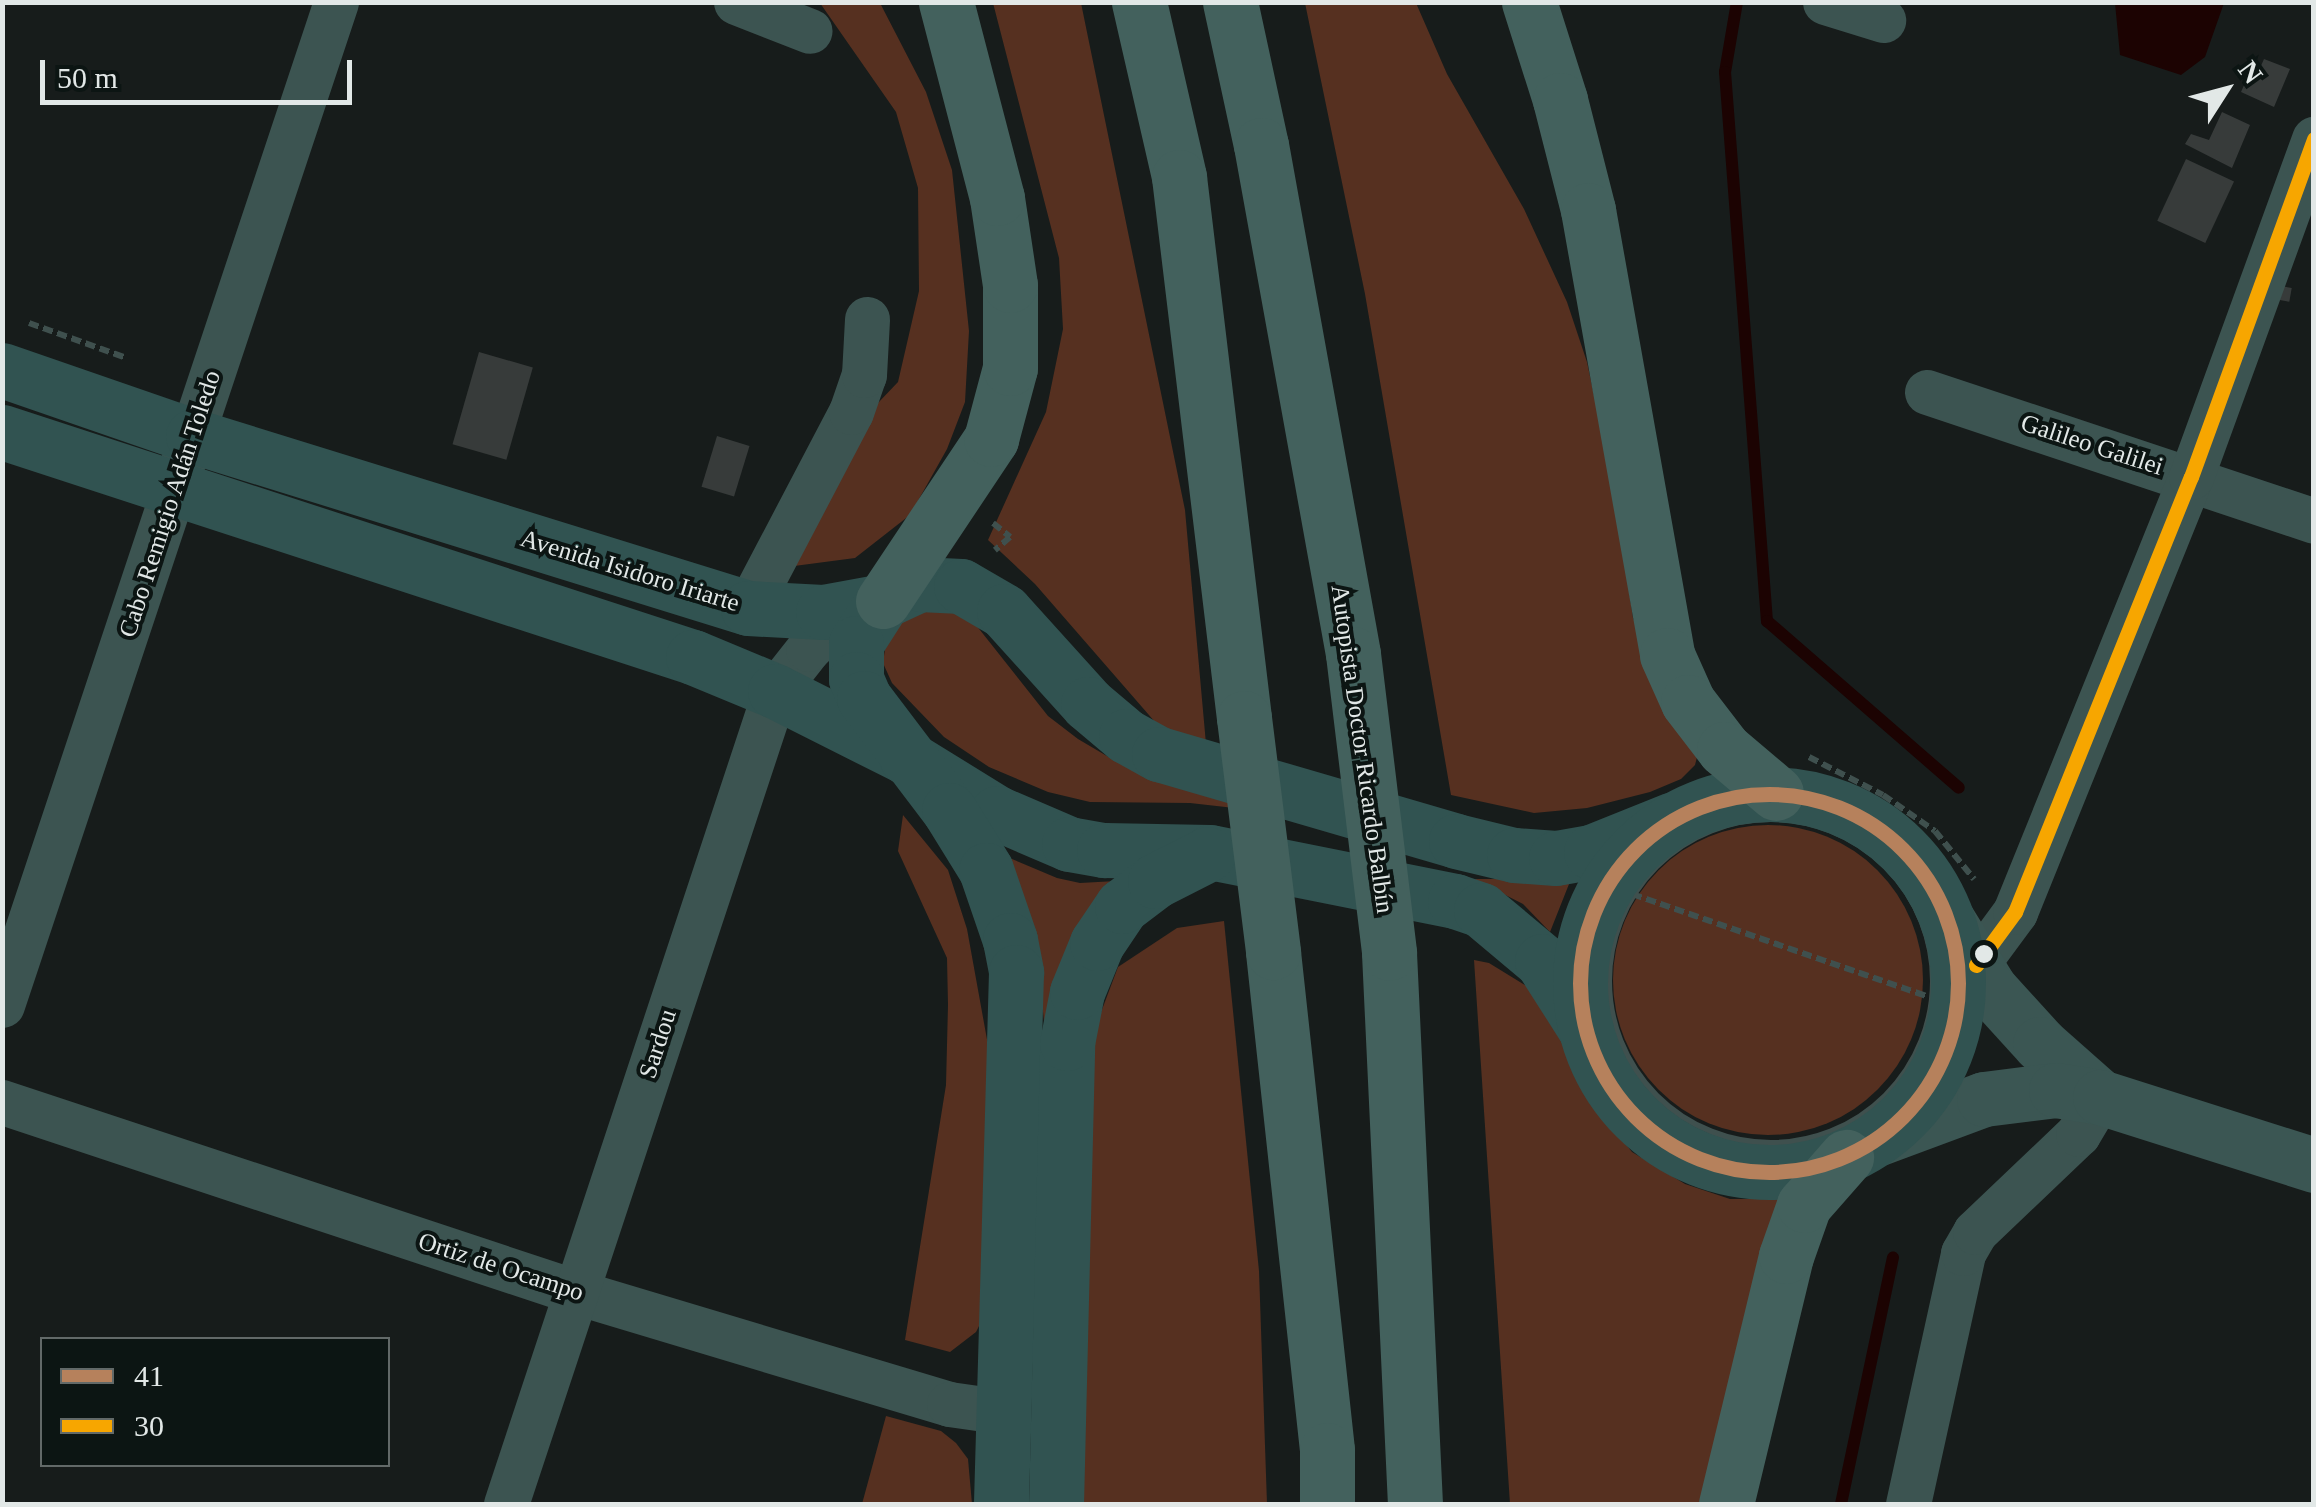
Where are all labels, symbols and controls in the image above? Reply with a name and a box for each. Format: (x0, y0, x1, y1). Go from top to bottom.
scale bar (45, 40, 358, 102)
north arrow (2176, 40, 2276, 140)
text: N (2232, 55, 2269, 89)
text: 50 m (57, 61, 118, 94)
street label: Cabo Remigio Adán Toledo (112, 366, 228, 642)
street label: Galileo Galilei (2017, 408, 2167, 482)
street label: Avenida Isidoro Iriarte (517, 523, 743, 619)
street label: Autopista Doctor Ricardo Balbín (1324, 583, 1400, 915)
unlabelled marker (1974, 944, 1994, 964)
street label: Sardou (633, 1006, 683, 1082)
street label: Ortiz de Ocampo (414, 1226, 588, 1308)
legend (40, 1337, 390, 1467)
text: 41 (134, 1359, 164, 1392)
text: 30 (134, 1409, 164, 1442)

